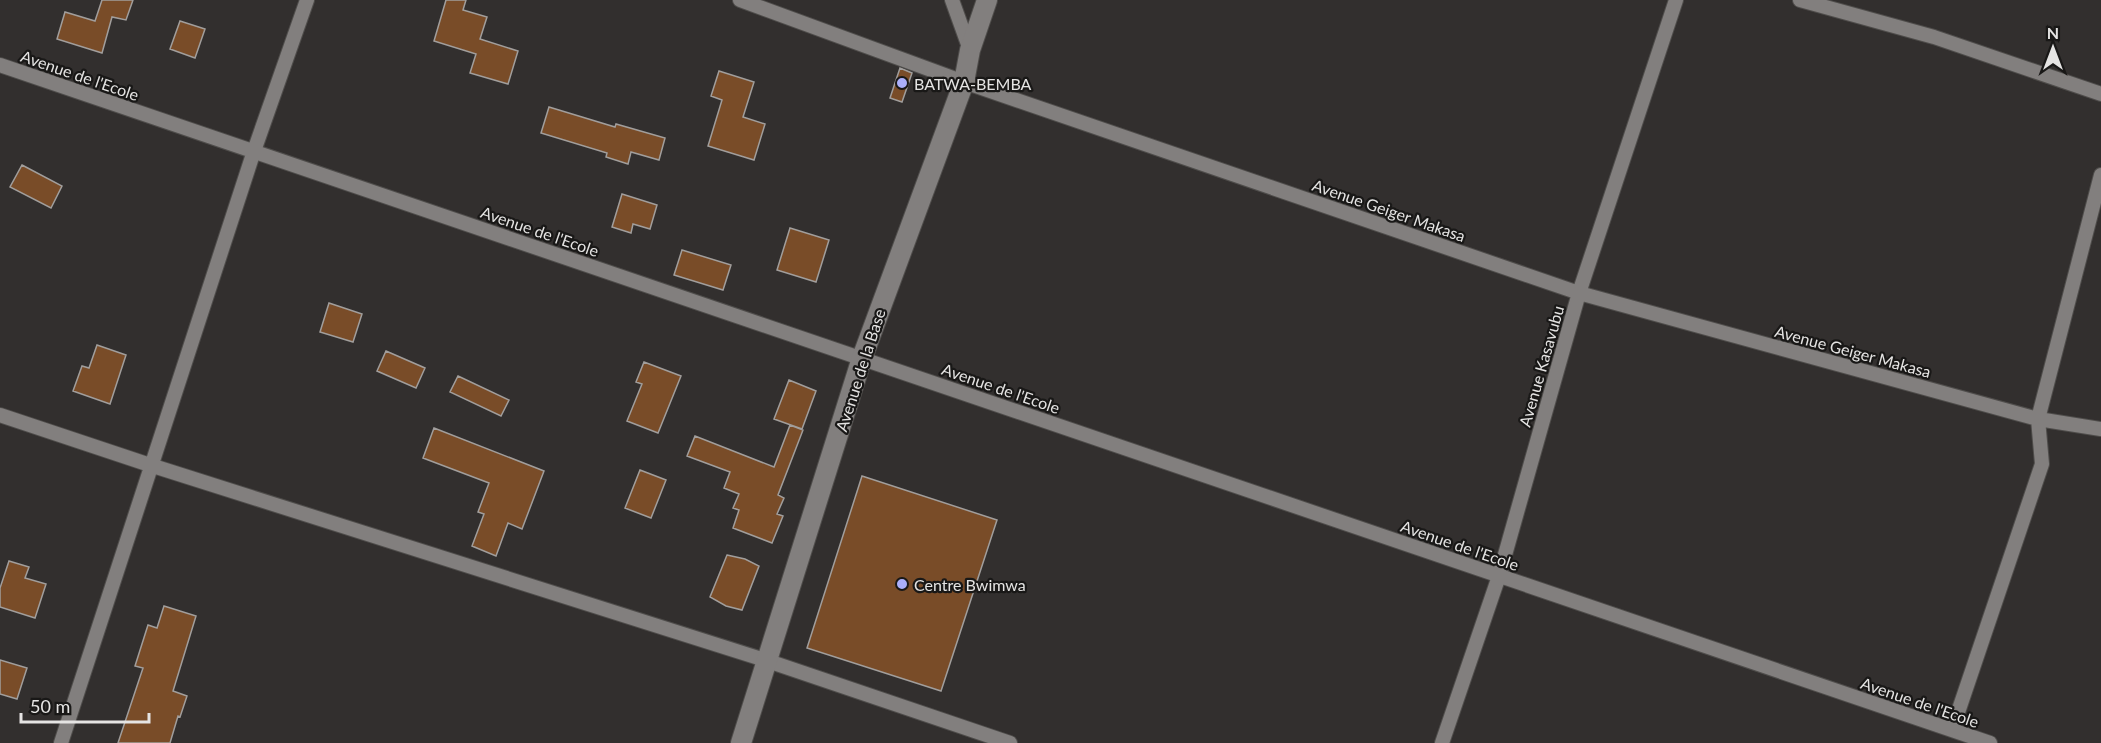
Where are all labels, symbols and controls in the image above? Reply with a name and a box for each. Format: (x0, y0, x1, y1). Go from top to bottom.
north arrow (2023, 18, 2083, 78)
text: N (2047, 23, 2059, 42)
street label: Avenue de l'Ecole (19, 46, 141, 104)
place label: BATWA-BEMBA (914, 74, 1032, 93)
marker: BATWA-BEMBA (895, 76, 909, 90)
street label: Avenue Geiger Makasa (1310, 175, 1468, 245)
street label: Avenue de l'Ecole (479, 202, 601, 260)
street label: Avenue Kasavubu (1515, 303, 1567, 429)
street label: Avenue de la Base (831, 306, 889, 434)
street label: Avenue Geiger Makasa (1773, 321, 1933, 381)
street label: Avenue de l'Ecole (940, 359, 1062, 417)
street label: Avenue de l'Ecole (1399, 516, 1521, 574)
place label: Centre Bwimwa (914, 575, 1026, 594)
marker: Centre Bwimwa (895, 577, 909, 591)
street label: Avenue de l'Ecole (1859, 673, 1981, 731)
scale bar (21, 686, 148, 724)
text: 50 m (30, 695, 70, 717)

